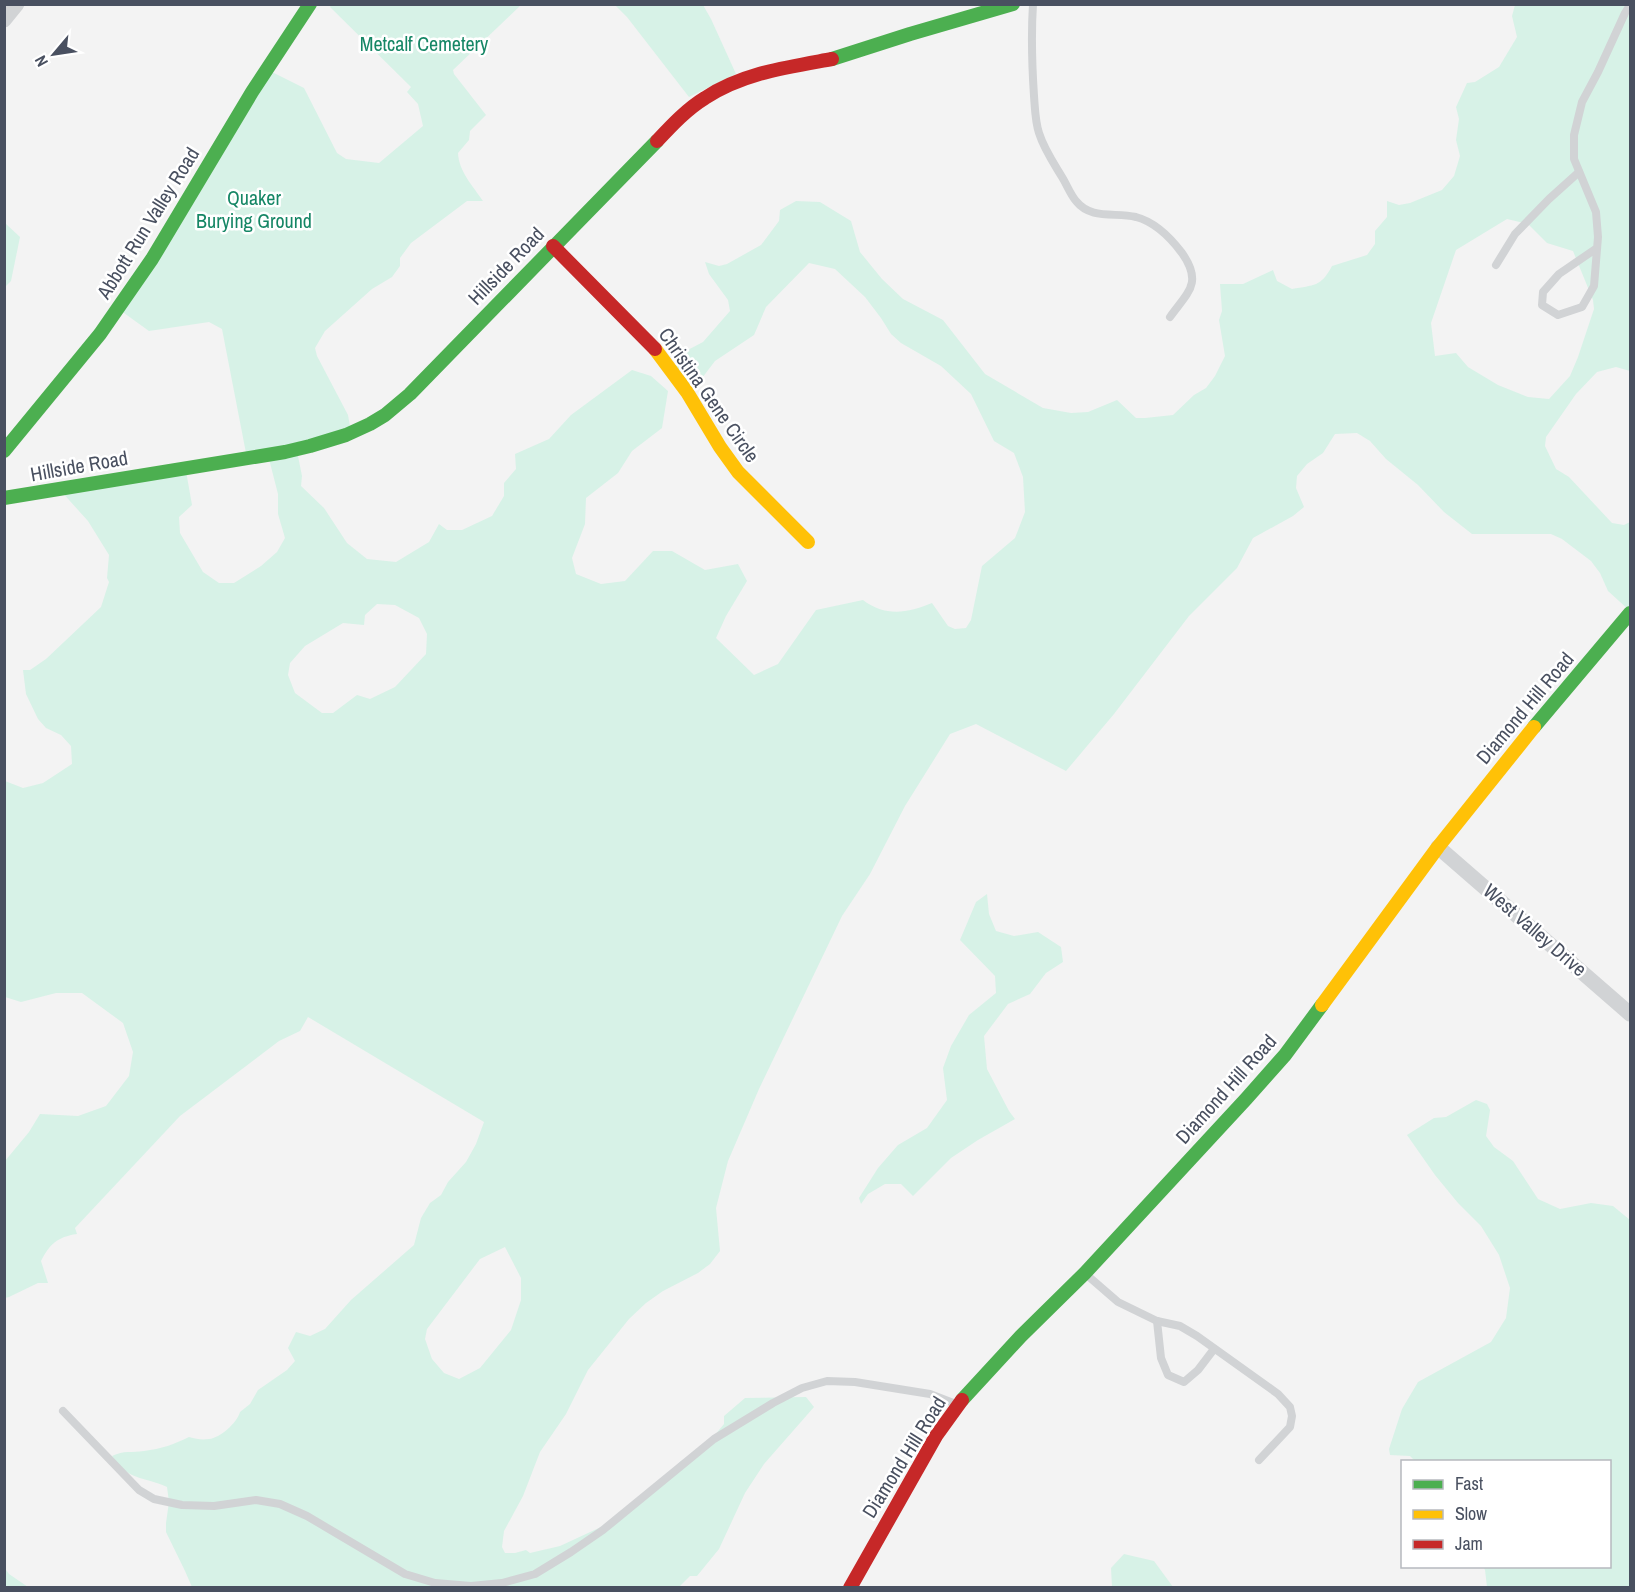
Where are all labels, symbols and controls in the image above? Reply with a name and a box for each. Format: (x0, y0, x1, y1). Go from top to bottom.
north arrow (24, 24, 84, 84)
park label: Metcalf Cemetery (360, 30, 489, 57)
text: N (29, 52, 53, 71)
street label: Abbott Run Valley Road (90, 142, 205, 304)
park label: Quaker Burying Ground (196, 184, 312, 234)
street label: Hillside Road (462, 221, 550, 310)
street label: Christina Gene Circle (653, 322, 766, 467)
street label: Hillside Road (28, 444, 130, 487)
street label: Diamond Hill Road (1470, 646, 1579, 769)
street label: West Valley Drive (1478, 877, 1593, 982)
street label: Diamond Hill Road (1169, 1028, 1282, 1149)
street label: Diamond Hill Road (855, 1391, 952, 1523)
legend (1401, 1460, 1611, 1568)
text: Fast (1455, 1471, 1483, 1496)
text: Slow (1455, 1501, 1487, 1526)
text: Jam (1455, 1531, 1483, 1556)

